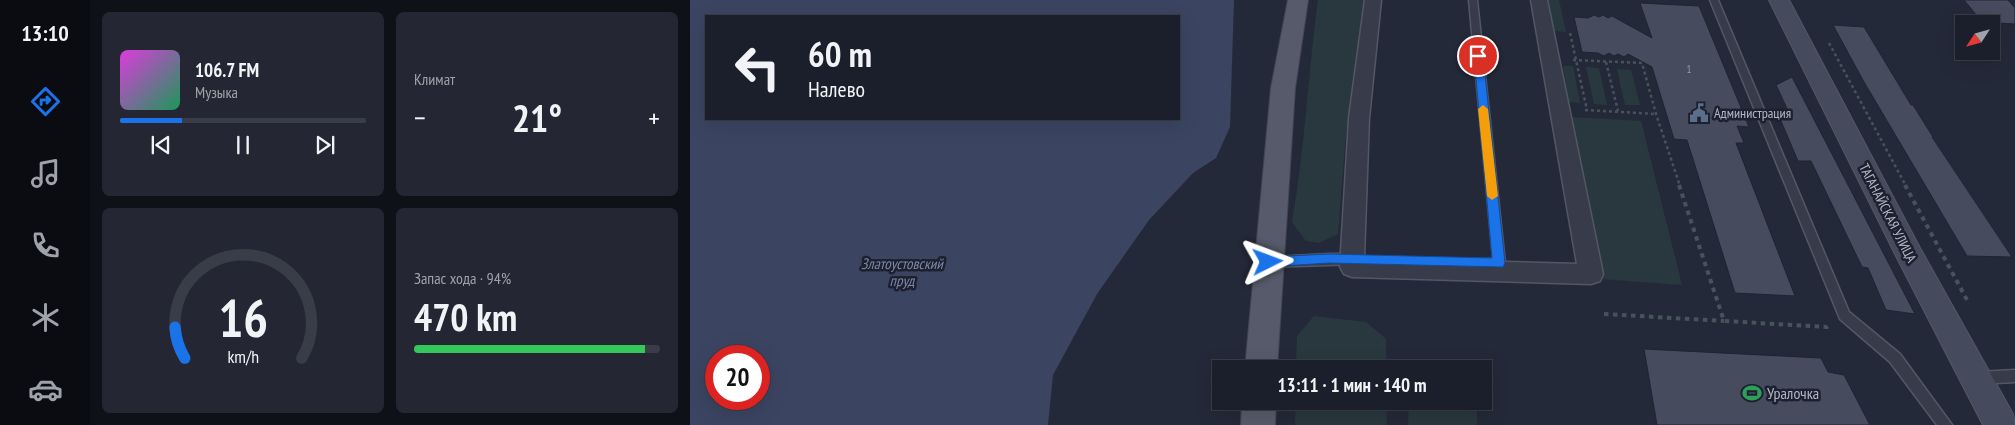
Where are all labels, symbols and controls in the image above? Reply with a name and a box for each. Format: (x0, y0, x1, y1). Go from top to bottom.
north arrow (1955, 15, 2000, 60)
map controls (1955, 15, 2000, 60)
text: 13:10 (21, 19, 69, 47)
text: 60 m (808, 31, 872, 77)
icon: left (725, 35, 790, 100)
pin (1457, 35, 1499, 77)
icon: arrive (1464, 42, 1492, 70)
text: 106.7 FM (195, 58, 259, 82)
house number: 1 (1687, 62, 1692, 76)
text: Климат (414, 69, 455, 89)
text: Налево (808, 75, 865, 103)
text: Музыка (195, 82, 238, 102)
icon: directions (28, 84, 63, 119)
text: 21° (512, 93, 562, 142)
text: − (414, 99, 426, 136)
text: + (648, 99, 660, 136)
public building icon: Администрация (1688, 102, 1710, 124)
place label: Администрация (1714, 104, 1791, 122)
icon: previous (147, 131, 175, 159)
icon: pause (229, 131, 257, 159)
icon: next (311, 131, 339, 159)
icon: music (28, 156, 63, 191)
street label: ТАГАНАЙСКАЯ УЛИЦА (1855, 160, 1921, 266)
icon: phone (28, 228, 63, 263)
position arrow (1241, 235, 1293, 287)
water label: Златоустовский пруд (861, 254, 944, 290)
text: Запас хода · 94% (414, 268, 511, 288)
text: 16 (218, 284, 268, 351)
text: 470 km (414, 292, 517, 341)
icon: climate (28, 300, 63, 335)
text: km/h (227, 345, 259, 368)
speed limit sign: 20 (705, 345, 770, 410)
icon: car (28, 372, 63, 407)
text: 13:11 · 1 мин · 140 m (1278, 373, 1426, 397)
sports icon: Уралочка (1741, 382, 1763, 404)
place label: Уралочка (1767, 383, 1819, 403)

